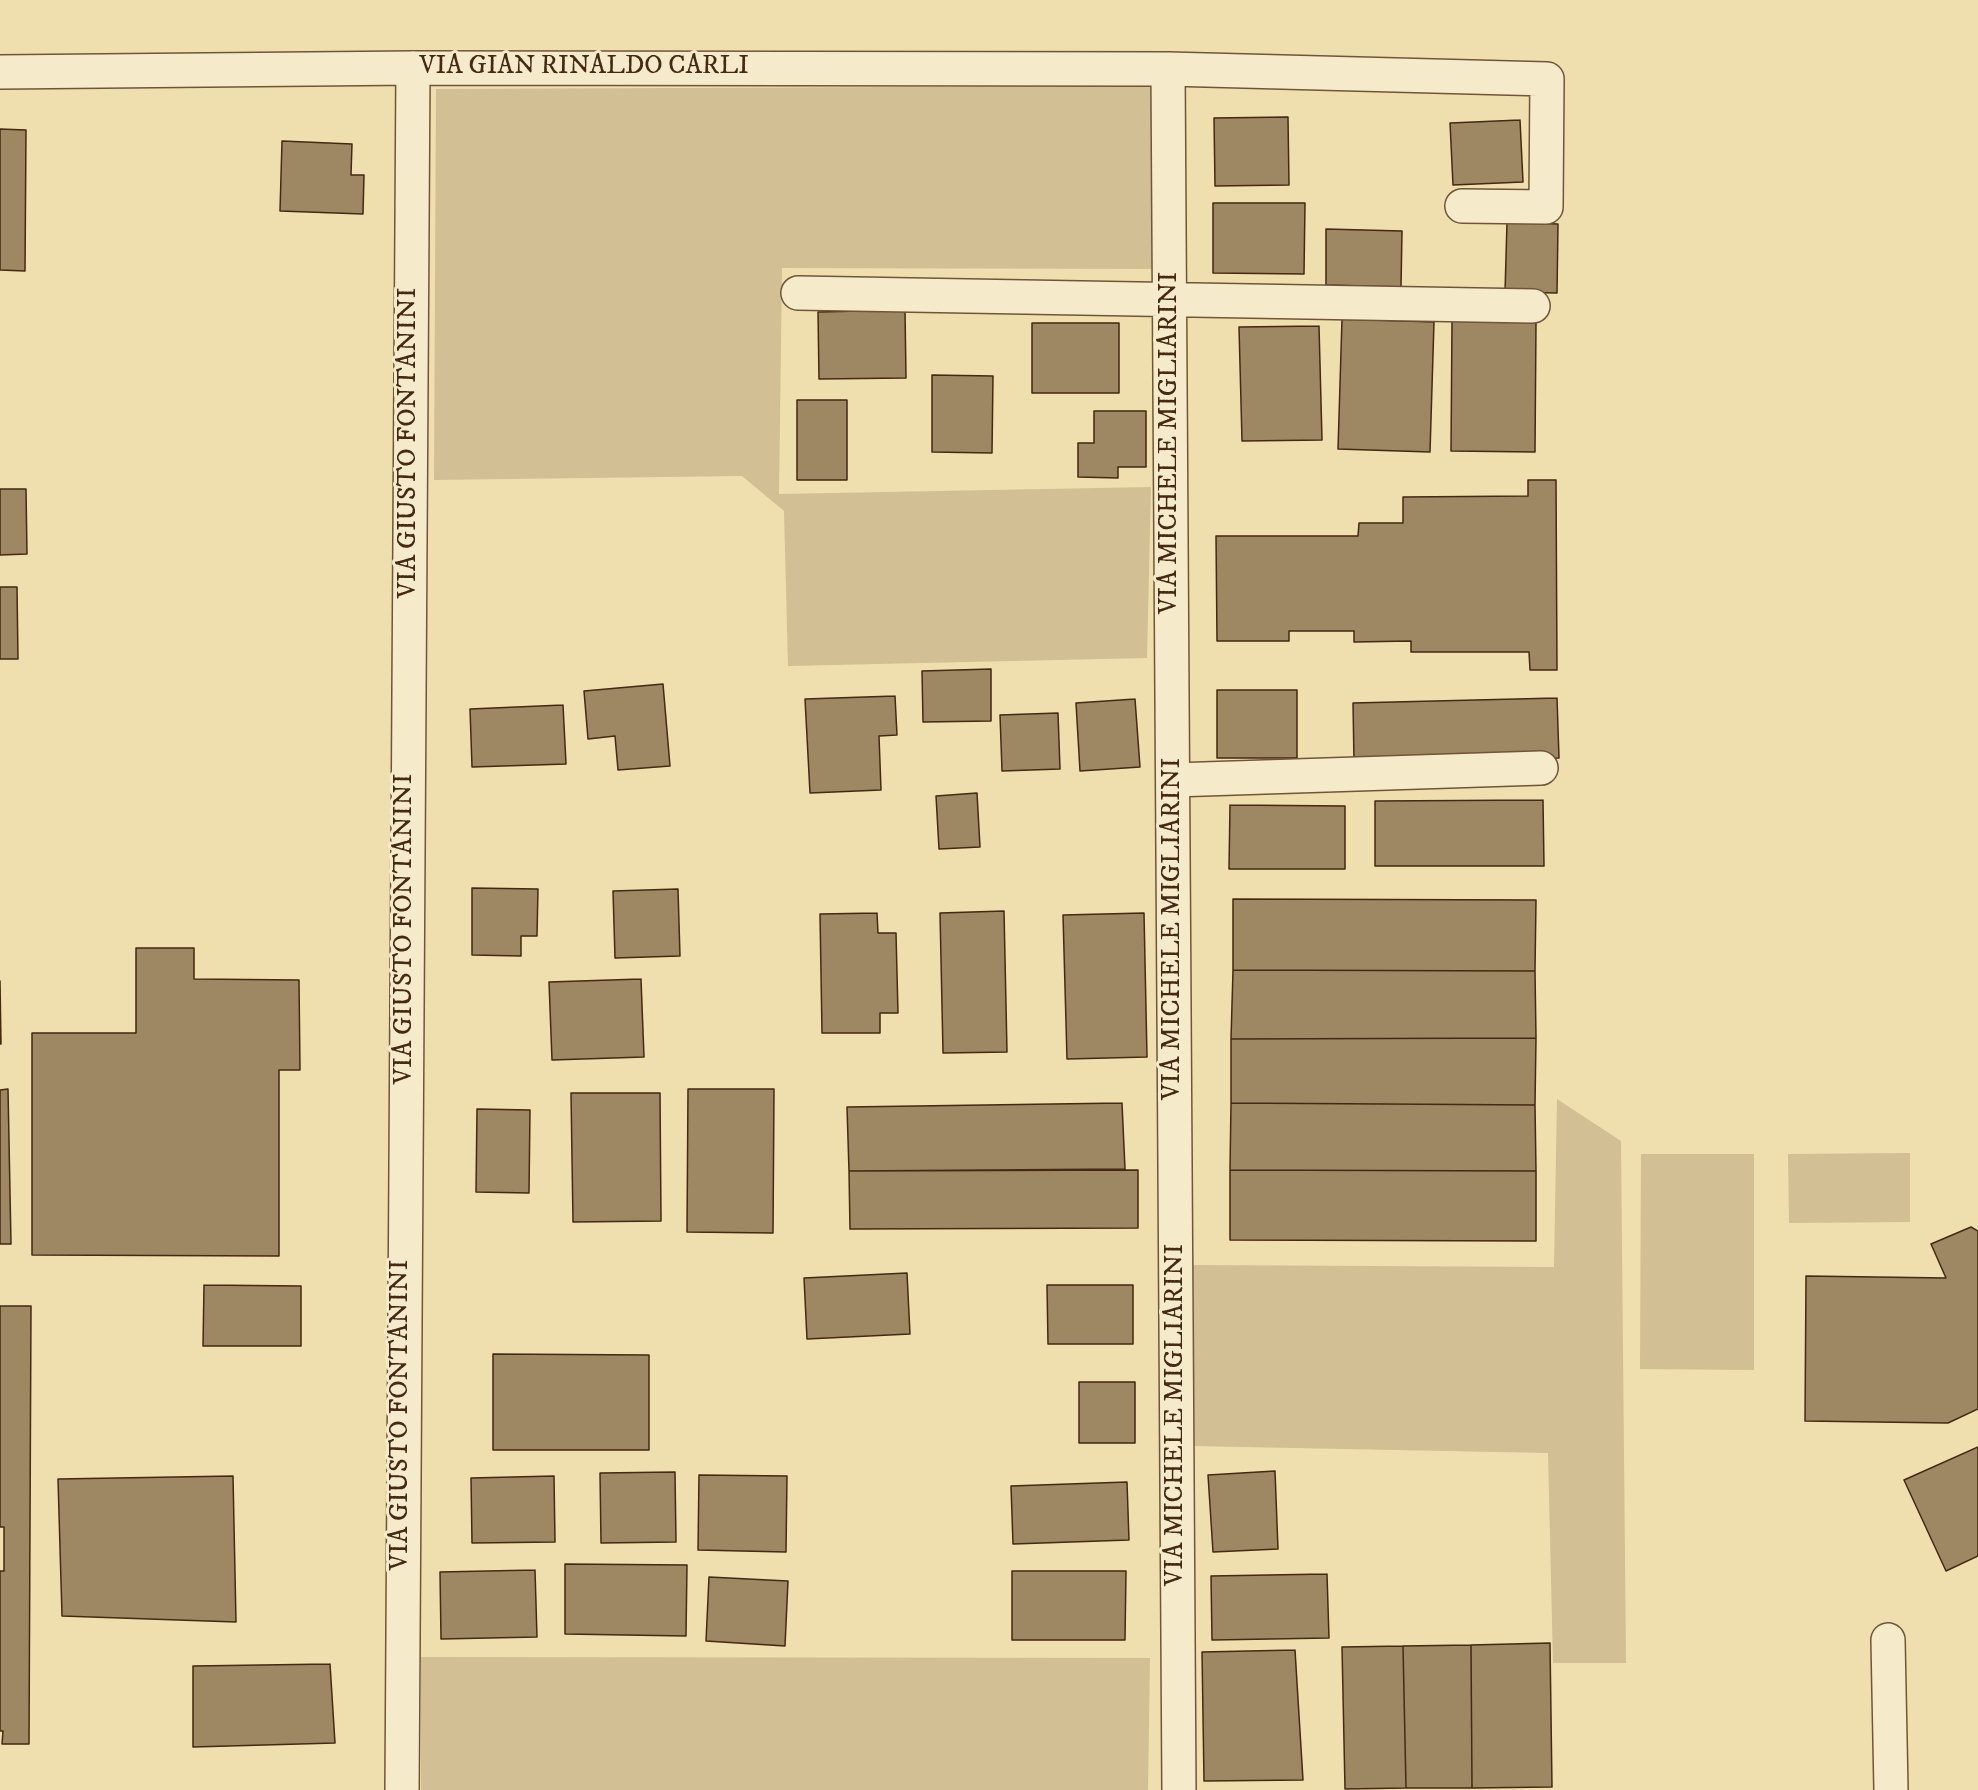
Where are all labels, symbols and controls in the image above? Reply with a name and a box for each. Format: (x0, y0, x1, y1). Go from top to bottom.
street label: VIA GIAN RINALDO CARLI (419, 52, 749, 84)
street label: VIA MICHELE MIGLIARINI (1155, 272, 1187, 614)
street label: VIA GIUSTO FONTANINI (394, 288, 426, 598)
street label: VIA MICHELE MIGLIARINI (1158, 758, 1190, 1100)
street label: VIA GIUSTO FONTANINI (390, 774, 422, 1084)
street label: VIA MICHELE MIGLIARINI (1161, 1244, 1193, 1586)
street label: VIA GIUSTO FONTANINI (386, 1260, 418, 1570)

